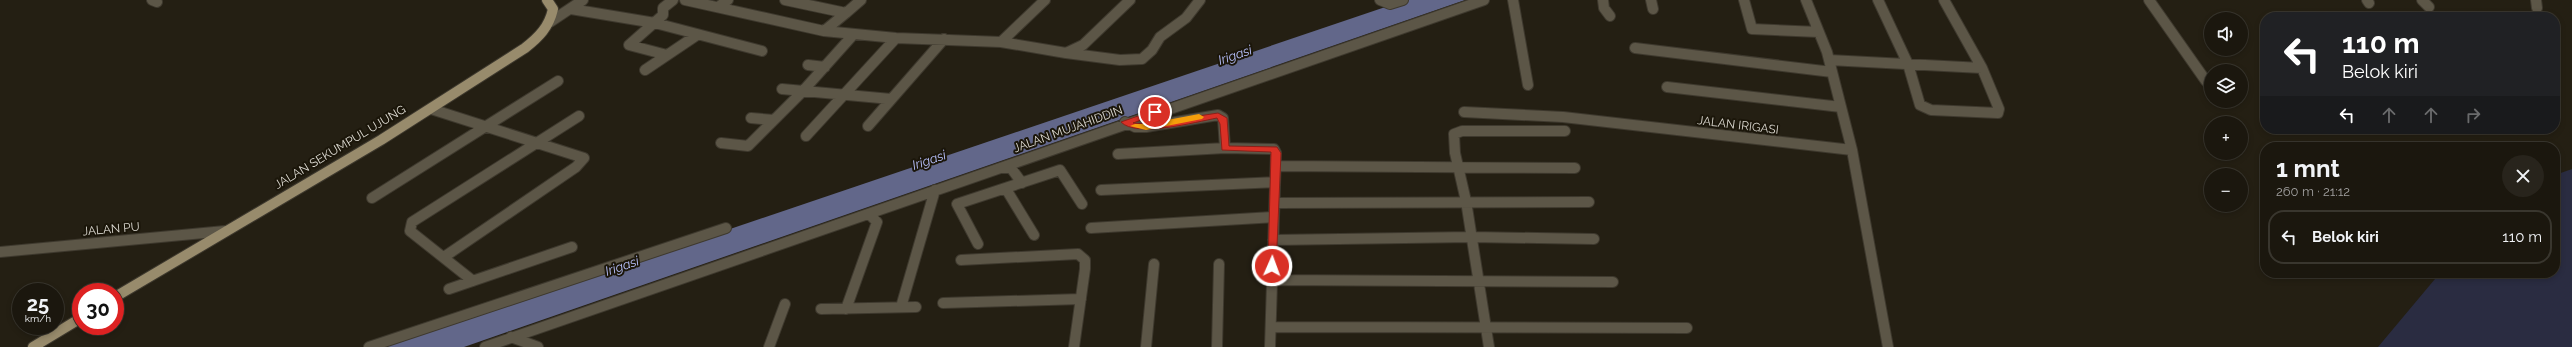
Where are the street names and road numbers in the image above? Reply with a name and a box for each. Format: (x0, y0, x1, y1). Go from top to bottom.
street label: JALAN SEKUMPUL UJUNG (272, 102, 408, 192)
street label: JALAN MUJAHIDDIN (1011, 103, 1125, 155)
street label: JALAN IRIGASI (1697, 113, 1779, 137)
street label: JALAN PU (82, 220, 140, 238)

